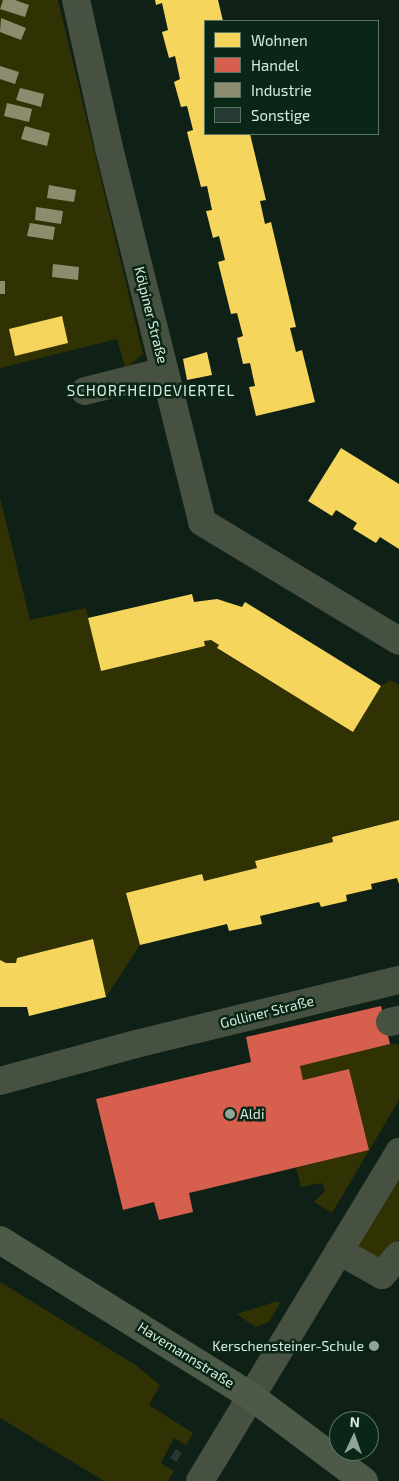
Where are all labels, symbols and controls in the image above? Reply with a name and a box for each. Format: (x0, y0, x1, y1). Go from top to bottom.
legend (204, 20, 379, 135)
text: Wohnen (251, 31, 308, 49)
text: Handel (251, 56, 299, 74)
text: Industrie (251, 81, 312, 99)
text: Sonstige (251, 106, 310, 124)
street label: Kölpiner Straße (131, 265, 171, 365)
district label: SCHORFHEIDEVIERTEL (65, 382, 237, 400)
street label: Golliner Straße (218, 992, 316, 1032)
place label: Aldi (240, 1106, 264, 1122)
marker: Aldi (224, 1108, 236, 1120)
street label: Havemannstraße (135, 1319, 237, 1391)
place label: Kerschensteiner-Schule (212, 1338, 364, 1354)
marker: Kerschensteiner-Schule (368, 1340, 380, 1352)
north arrow (329, 1411, 379, 1461)
text: N (349, 1413, 360, 1430)

